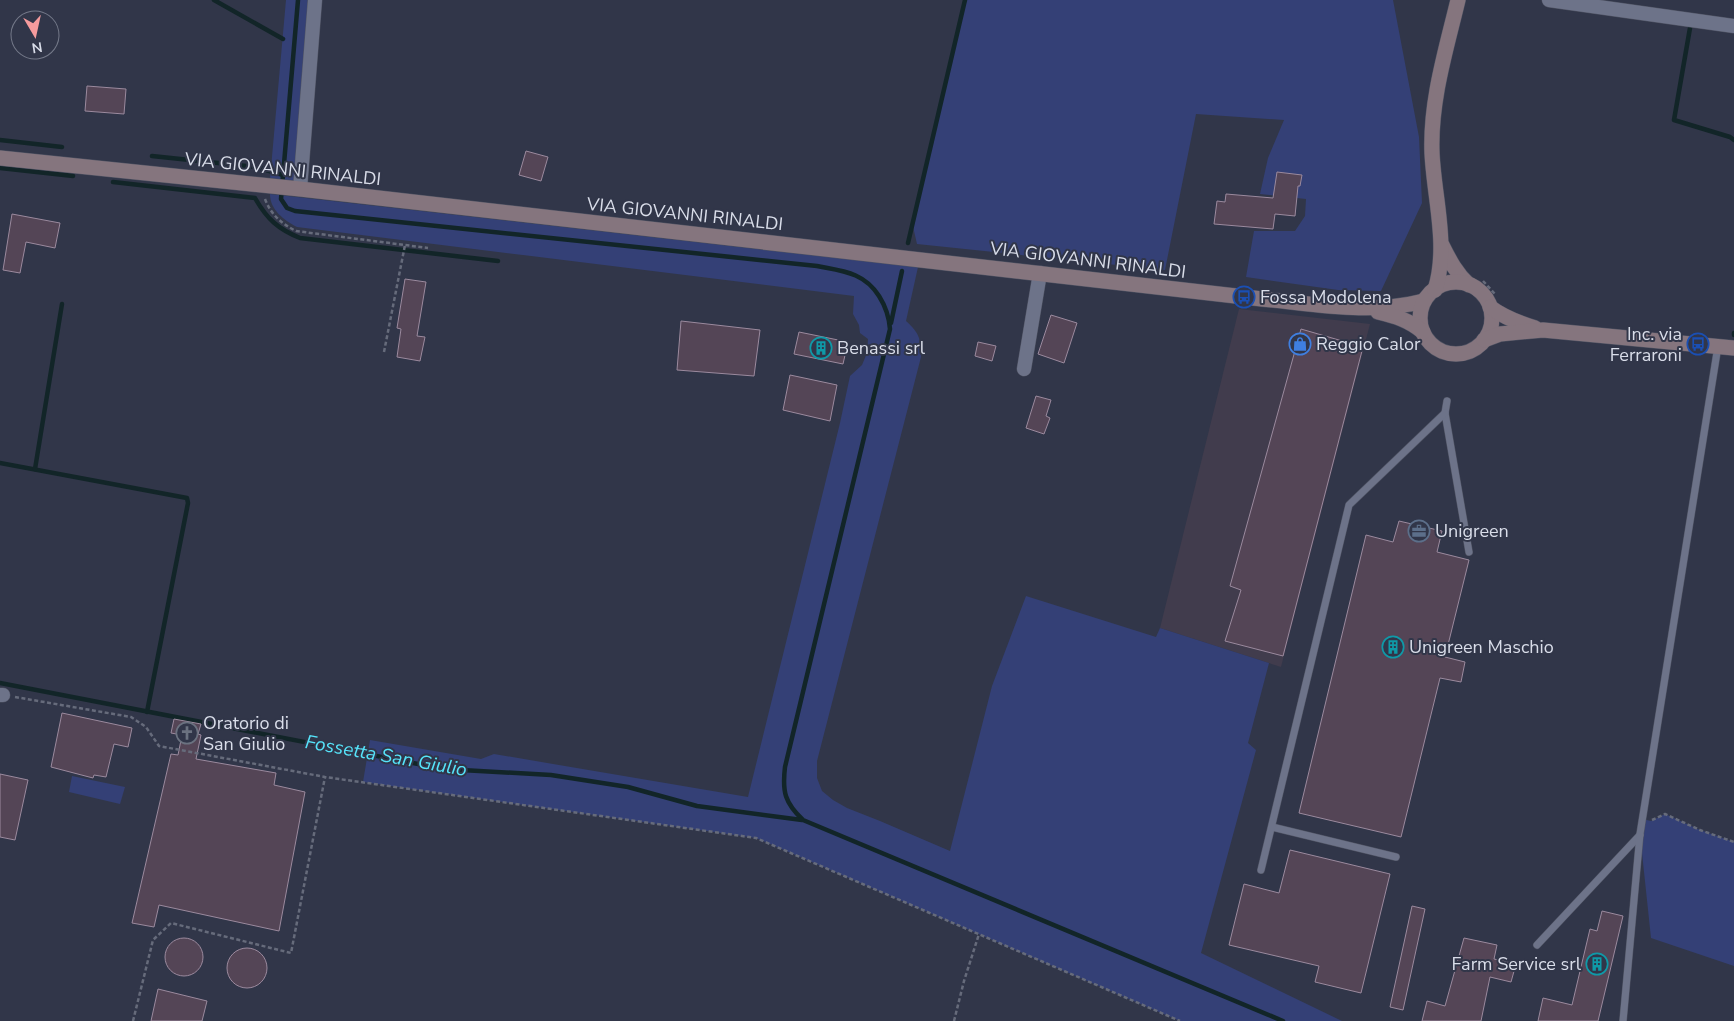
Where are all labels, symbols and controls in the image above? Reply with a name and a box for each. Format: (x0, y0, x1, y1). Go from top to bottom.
north arrow (10, 10, 60, 60)
text: N (30, 37, 44, 58)
street label: VIA GIOVANNI RINALDI (183, 147, 382, 191)
street label: VIA GIOVANNI RINALDI (585, 192, 784, 236)
street label: VIA GIOVANNI RINALDI (988, 236, 1187, 284)
bus stop icon: Fossa Modolena (1232, 285, 1256, 309)
place label: Fossa Modolena (1260, 285, 1392, 309)
place label: Inc. via Ferraroni (1610, 322, 1682, 367)
shop icon: Reggio Calor (1288, 332, 1312, 356)
place label: Reggio Calor (1316, 332, 1421, 356)
bus stop icon: Inc. via Ferraroni (1686, 332, 1710, 356)
building icon: Benassi srl (809, 336, 833, 360)
place label: Benassi srl (837, 336, 926, 360)
office icon: Unigreen (1407, 519, 1431, 543)
place label: Unigreen (1435, 519, 1509, 543)
building icon: Unigreen Maschio (1381, 635, 1405, 659)
place label: Unigreen Maschio (1409, 635, 1554, 659)
place label: Oratorio di San Giulio (203, 711, 289, 756)
church icon: Oratorio di San Giulio (175, 721, 199, 745)
water label: Fossetta San Giulio (303, 729, 469, 783)
place label: Farm Service srl (1452, 952, 1582, 976)
building icon: Farm Service srl (1585, 952, 1609, 976)

